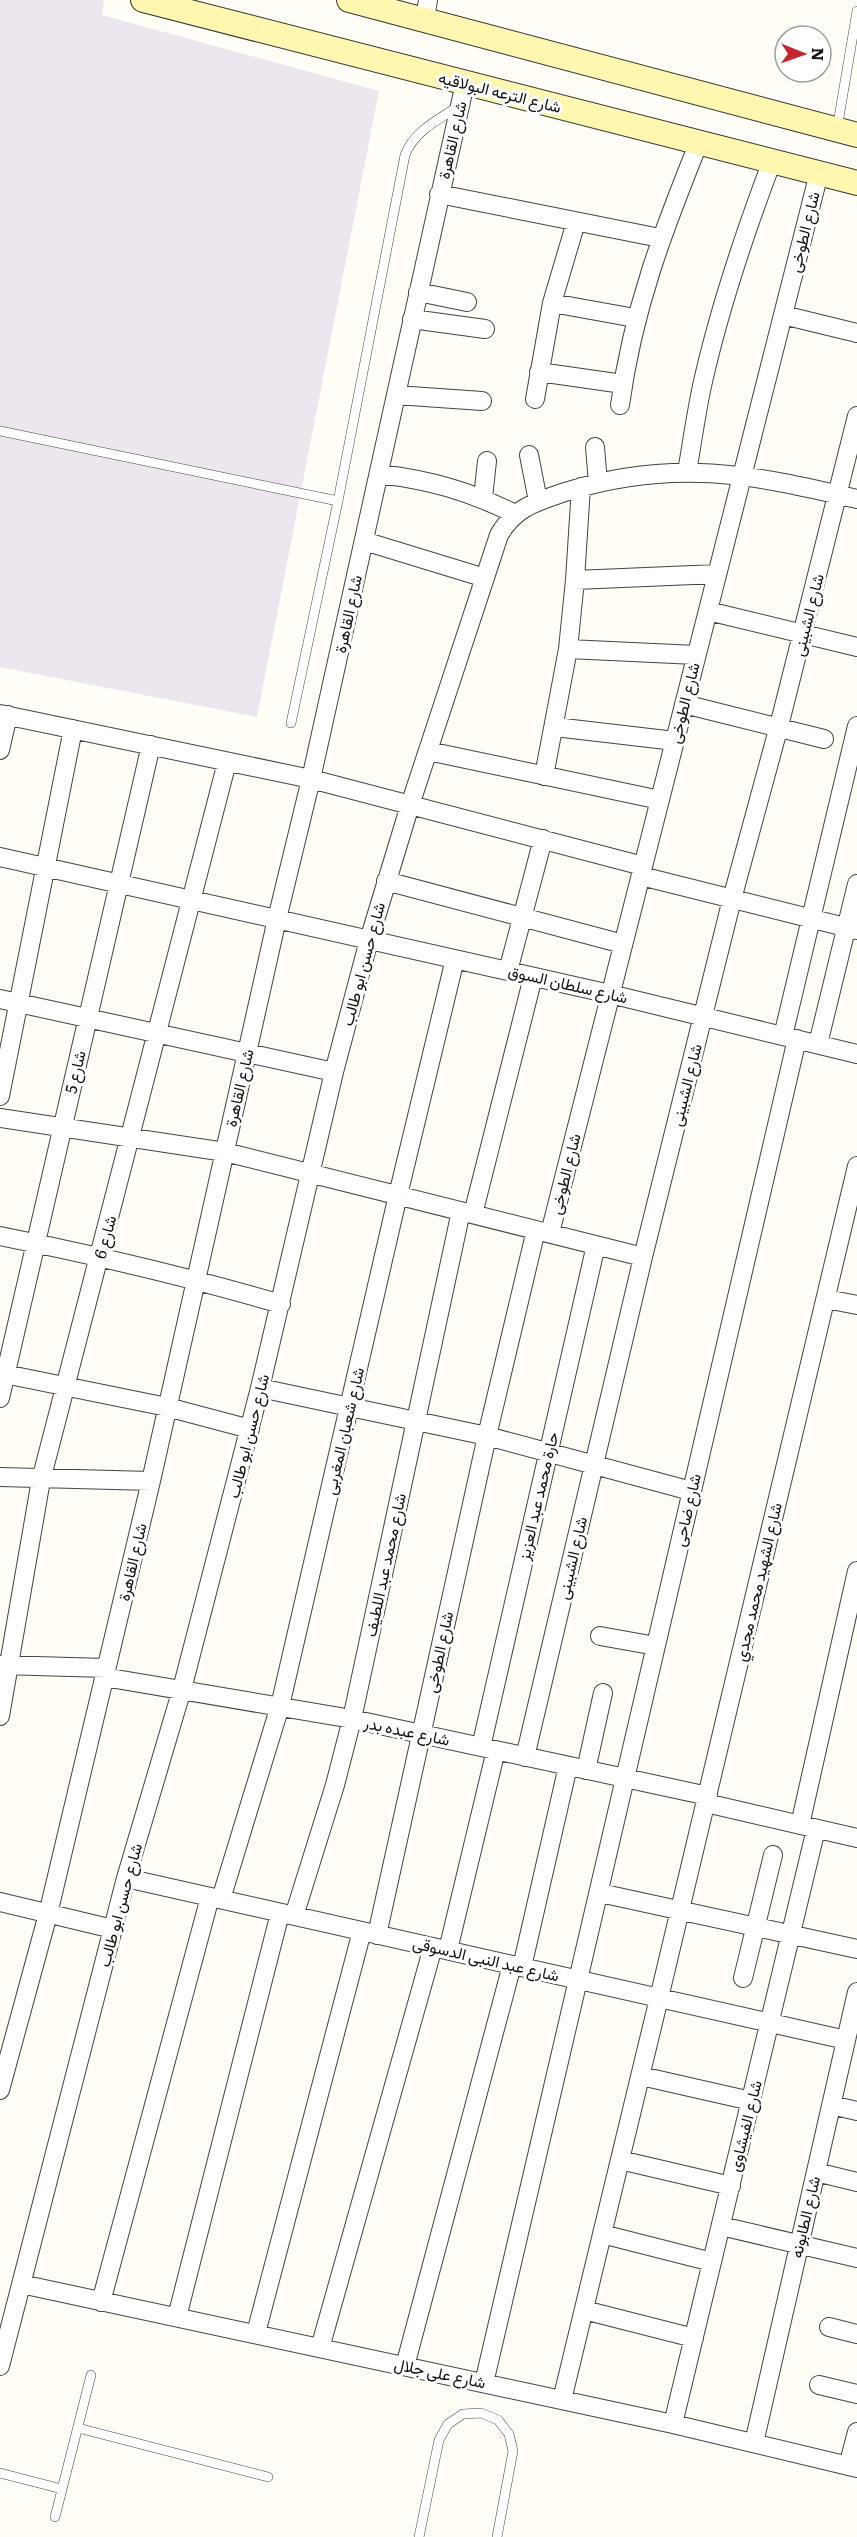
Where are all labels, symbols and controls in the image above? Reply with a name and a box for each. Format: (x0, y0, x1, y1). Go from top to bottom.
north arrow (773, 24, 833, 84)
text: N (807, 47, 831, 61)
street label: شارع الترعه البولاقيه (436, 64, 564, 119)
street label: شارع القاهرة (430, 98, 473, 181)
street label: شارع الطوخى (781, 189, 826, 275)
street label: شارع الشبينى (785, 571, 830, 659)
street label: شارع القاهرة (327, 572, 368, 655)
street label: شارع الطوخى (661, 660, 706, 746)
street label: شارع حسن ابو طالب (334, 899, 391, 1029)
street label: شارع سلطان السوق (506, 958, 630, 1009)
street label: شارع الشبينى (663, 1041, 708, 1129)
street label: شارع القاهرة (217, 1046, 260, 1129)
street label: شارع 5 (57, 1048, 92, 1096)
street label: شارع الطوخى (542, 1131, 587, 1217)
street label: شارع 6 (87, 1212, 122, 1261)
street label: شارع شعبان المغربى (317, 1365, 370, 1497)
street label: شارع حسن ابو طالب (220, 1371, 275, 1501)
street label: حارة محمد عبد العزيز (510, 1429, 564, 1563)
street label: شارع ضاحى (666, 1471, 707, 1549)
street label: شارع محمد عبد اللطيف (357, 1491, 412, 1639)
street label: شارع الشهيد محمد مجدي (727, 1500, 790, 1664)
street label: شارع الشبينى (550, 1514, 593, 1602)
street label: شارع القاهرة (110, 1520, 153, 1603)
street label: شارع الطوخى (418, 1609, 459, 1695)
street label: شارع عبده بدر (361, 1709, 452, 1752)
street label: شارع حسن ابو طالب (91, 1840, 148, 1970)
street label: شارع عبد النبى الدسوقى (410, 1930, 562, 1988)
street label: شارع الفيشاوى (721, 2077, 768, 2174)
street label: شارع الطابونه (783, 2173, 826, 2260)
street label: شارع على جلال (392, 2351, 488, 2394)

